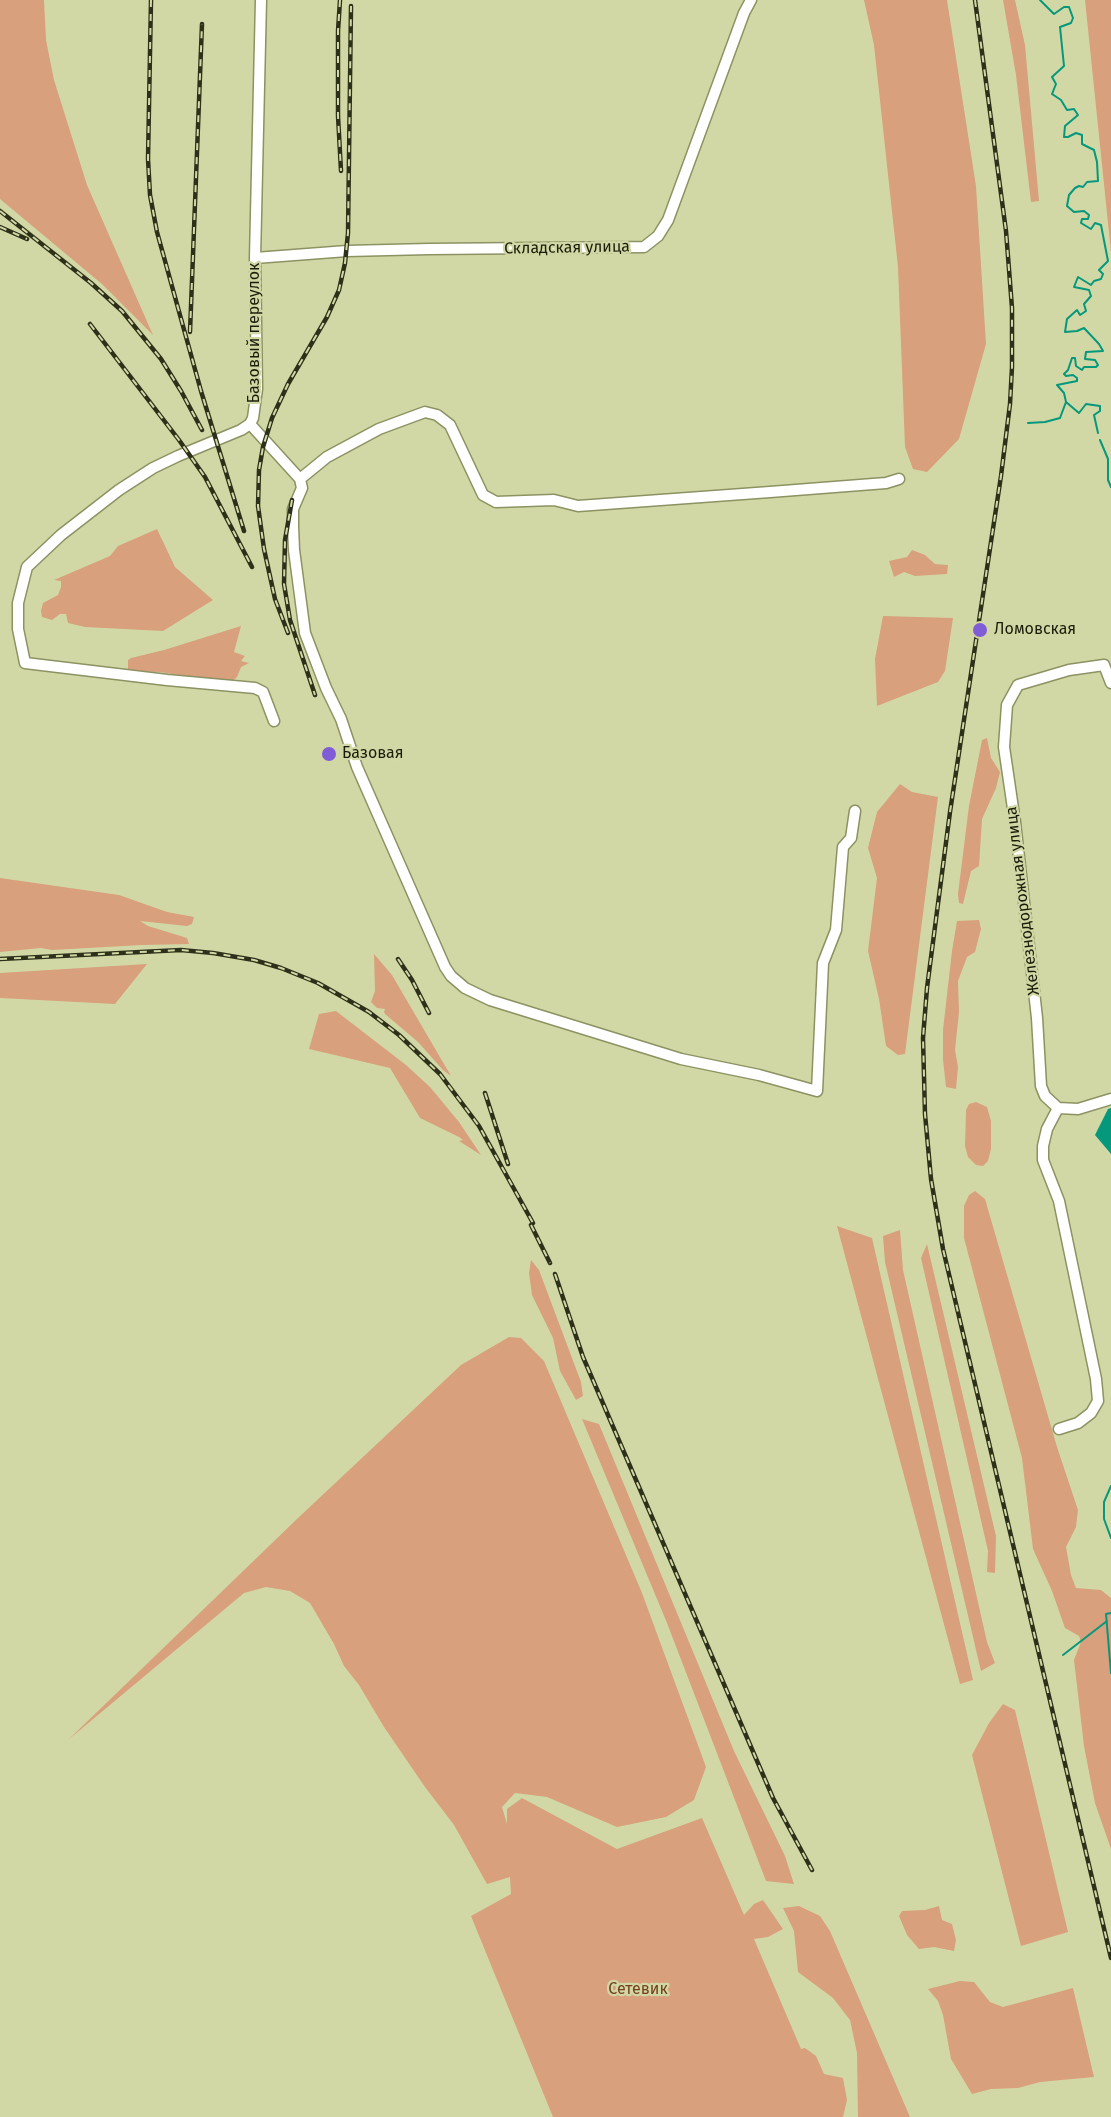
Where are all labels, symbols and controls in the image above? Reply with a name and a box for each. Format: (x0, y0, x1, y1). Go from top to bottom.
street label: Складская улица (504, 237, 630, 259)
street label: Базовый переулок (245, 263, 265, 403)
place label: Ломовская (994, 620, 1076, 640)
marker: Ломовская (971, 621, 989, 639)
place label: Базовая (342, 744, 404, 764)
marker: Базовая (320, 745, 338, 763)
street label: Железнодорожная улица (1002, 806, 1044, 996)
park label: Сетевик (608, 1980, 668, 2000)

